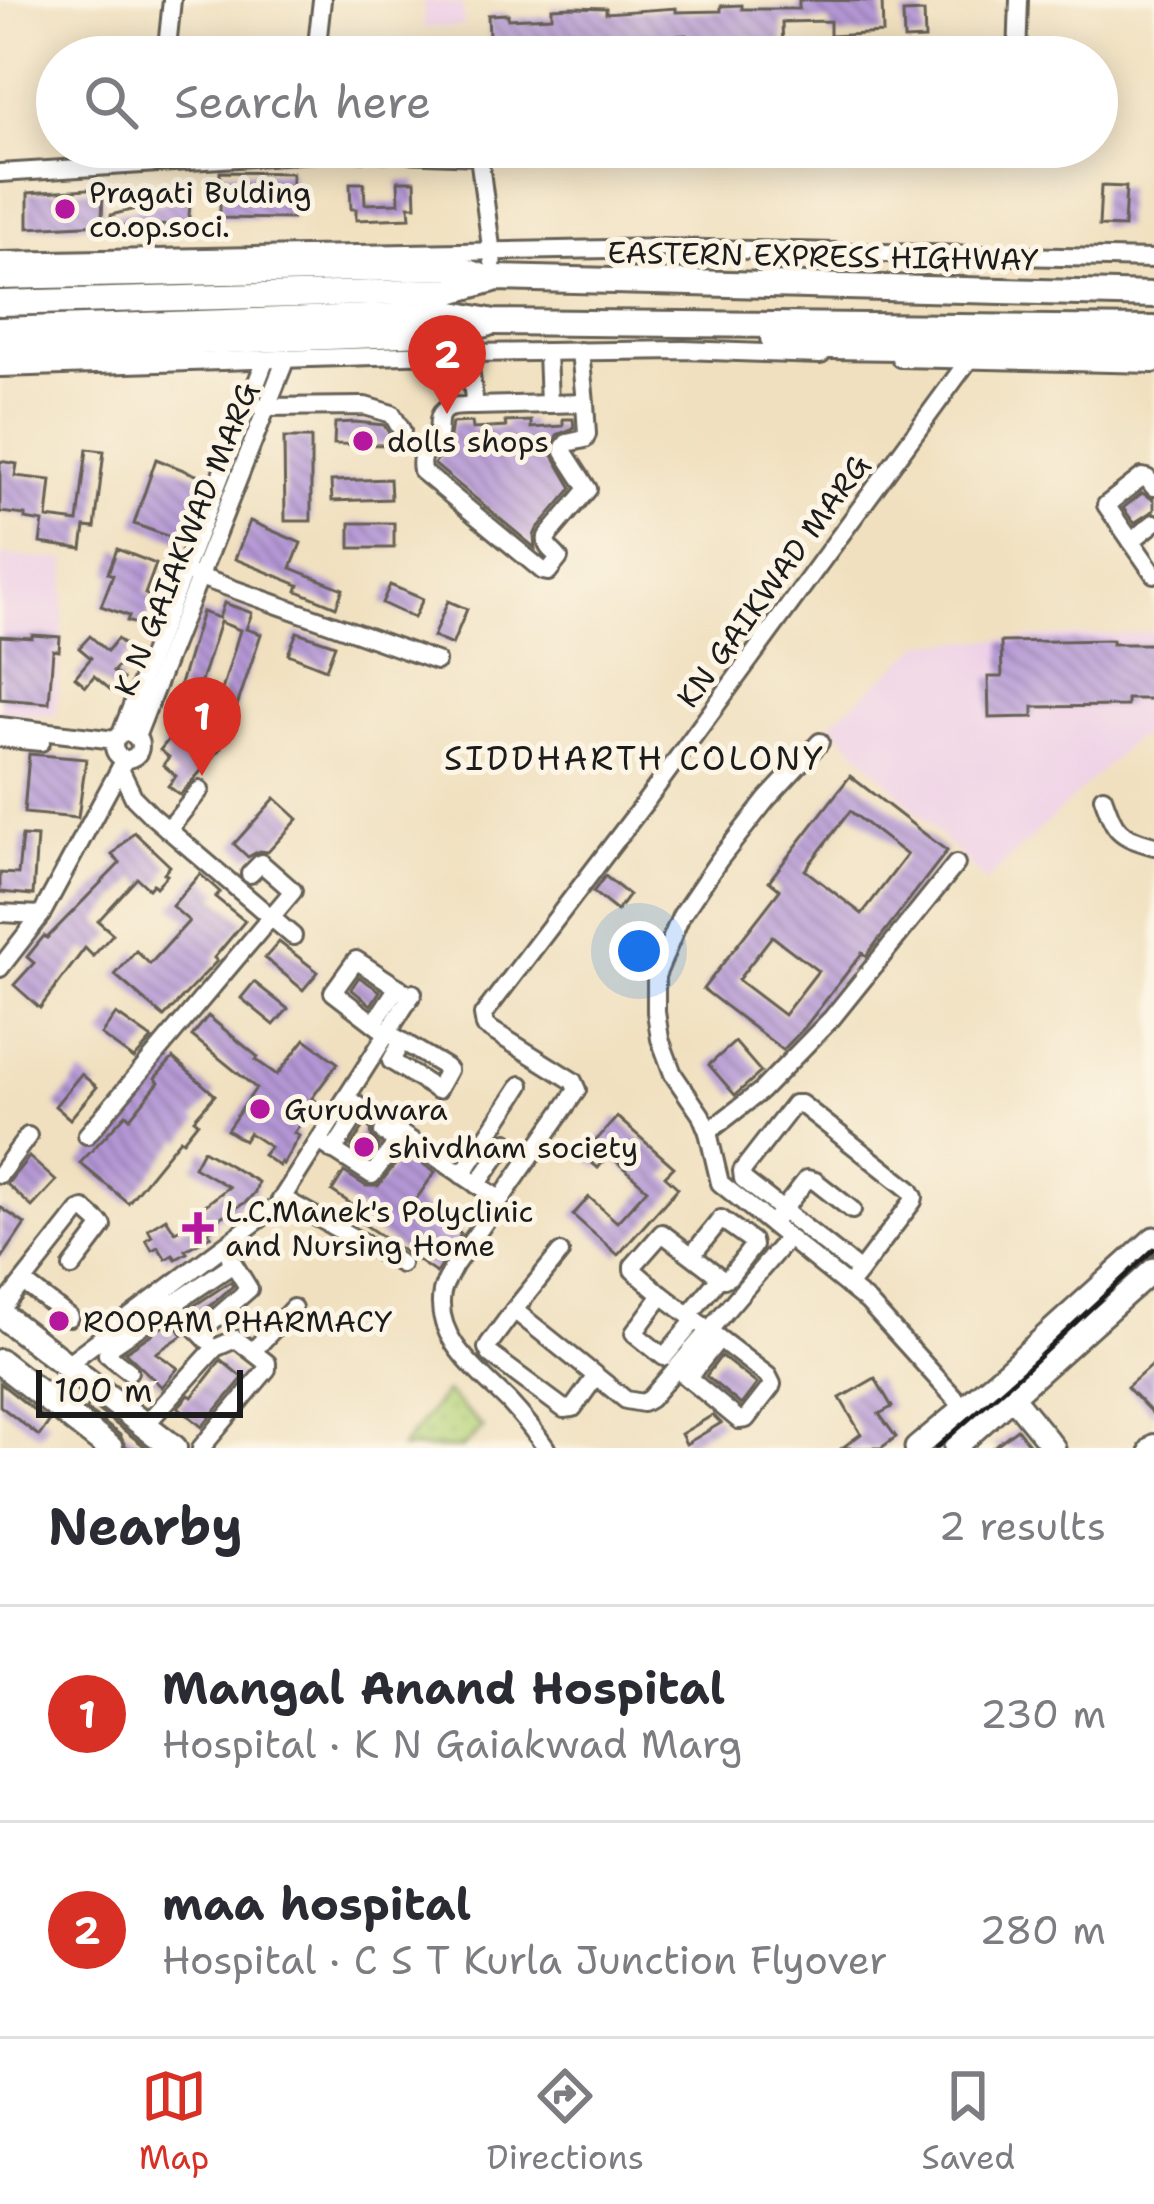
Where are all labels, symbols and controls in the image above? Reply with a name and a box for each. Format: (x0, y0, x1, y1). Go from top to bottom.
search box (36, 36, 1118, 168)
icon: search (78, 69, 144, 135)
text: Search here (174, 72, 431, 132)
place label: Pragati Bulding co.op.soci. (89, 172, 311, 247)
marker: Pragati Bulding co.op.soci. (52, 196, 78, 222)
street label: EASTERN EXPRESS HIGHWAY (607, 232, 1039, 280)
pin: 2 (408, 315, 486, 414)
street label: K N GAIAKWAD MARG (104, 376, 268, 702)
place label: dolls shops (387, 421, 549, 462)
marker: dolls shops (350, 428, 376, 454)
street label: KN GAIKWAD MARG (667, 446, 879, 716)
pin: 1 (163, 677, 241, 776)
district label: SIDDHARTH COLONY (444, 736, 826, 781)
your location (609, 921, 669, 981)
place label: Gurudwara (284, 1089, 448, 1130)
marker: Gurudwara (247, 1096, 273, 1122)
place label: shivdham society (388, 1127, 638, 1168)
marker: shivdham society (351, 1134, 377, 1160)
place label: L.C.Manek's Polyclinic and Nursing Home (225, 1191, 534, 1266)
marker: L.C.Manek's Polyclinic and Nursing Home (182, 1212, 214, 1244)
place label: ROOPAM PHARMACY (83, 1301, 392, 1342)
marker: ROOPAM PHARMACY (46, 1308, 72, 1334)
scale bar (36, 1364, 243, 1417)
text: 100 m (54, 1368, 153, 1413)
text: Nearby (48, 1492, 243, 1560)
text: 2 results (939, 1500, 1106, 1552)
text: Mangal Anand Hospital (162, 1658, 725, 1718)
text: 1 (78, 1688, 96, 1740)
text: 230 m (980, 1688, 1106, 1740)
text: Hospital · K N Gaiakwad Marg (162, 1718, 742, 1770)
text: maa hospital (162, 1874, 471, 1934)
text: 2 (73, 1904, 101, 1956)
text: 280 m (979, 1904, 1106, 1956)
text: Hospital · C S T Kurla Junction Flyover (162, 1934, 888, 1986)
tab: Map (139, 2063, 209, 2180)
tab: Directions (487, 2063, 644, 2180)
tab: Saved (922, 2063, 1015, 2180)

